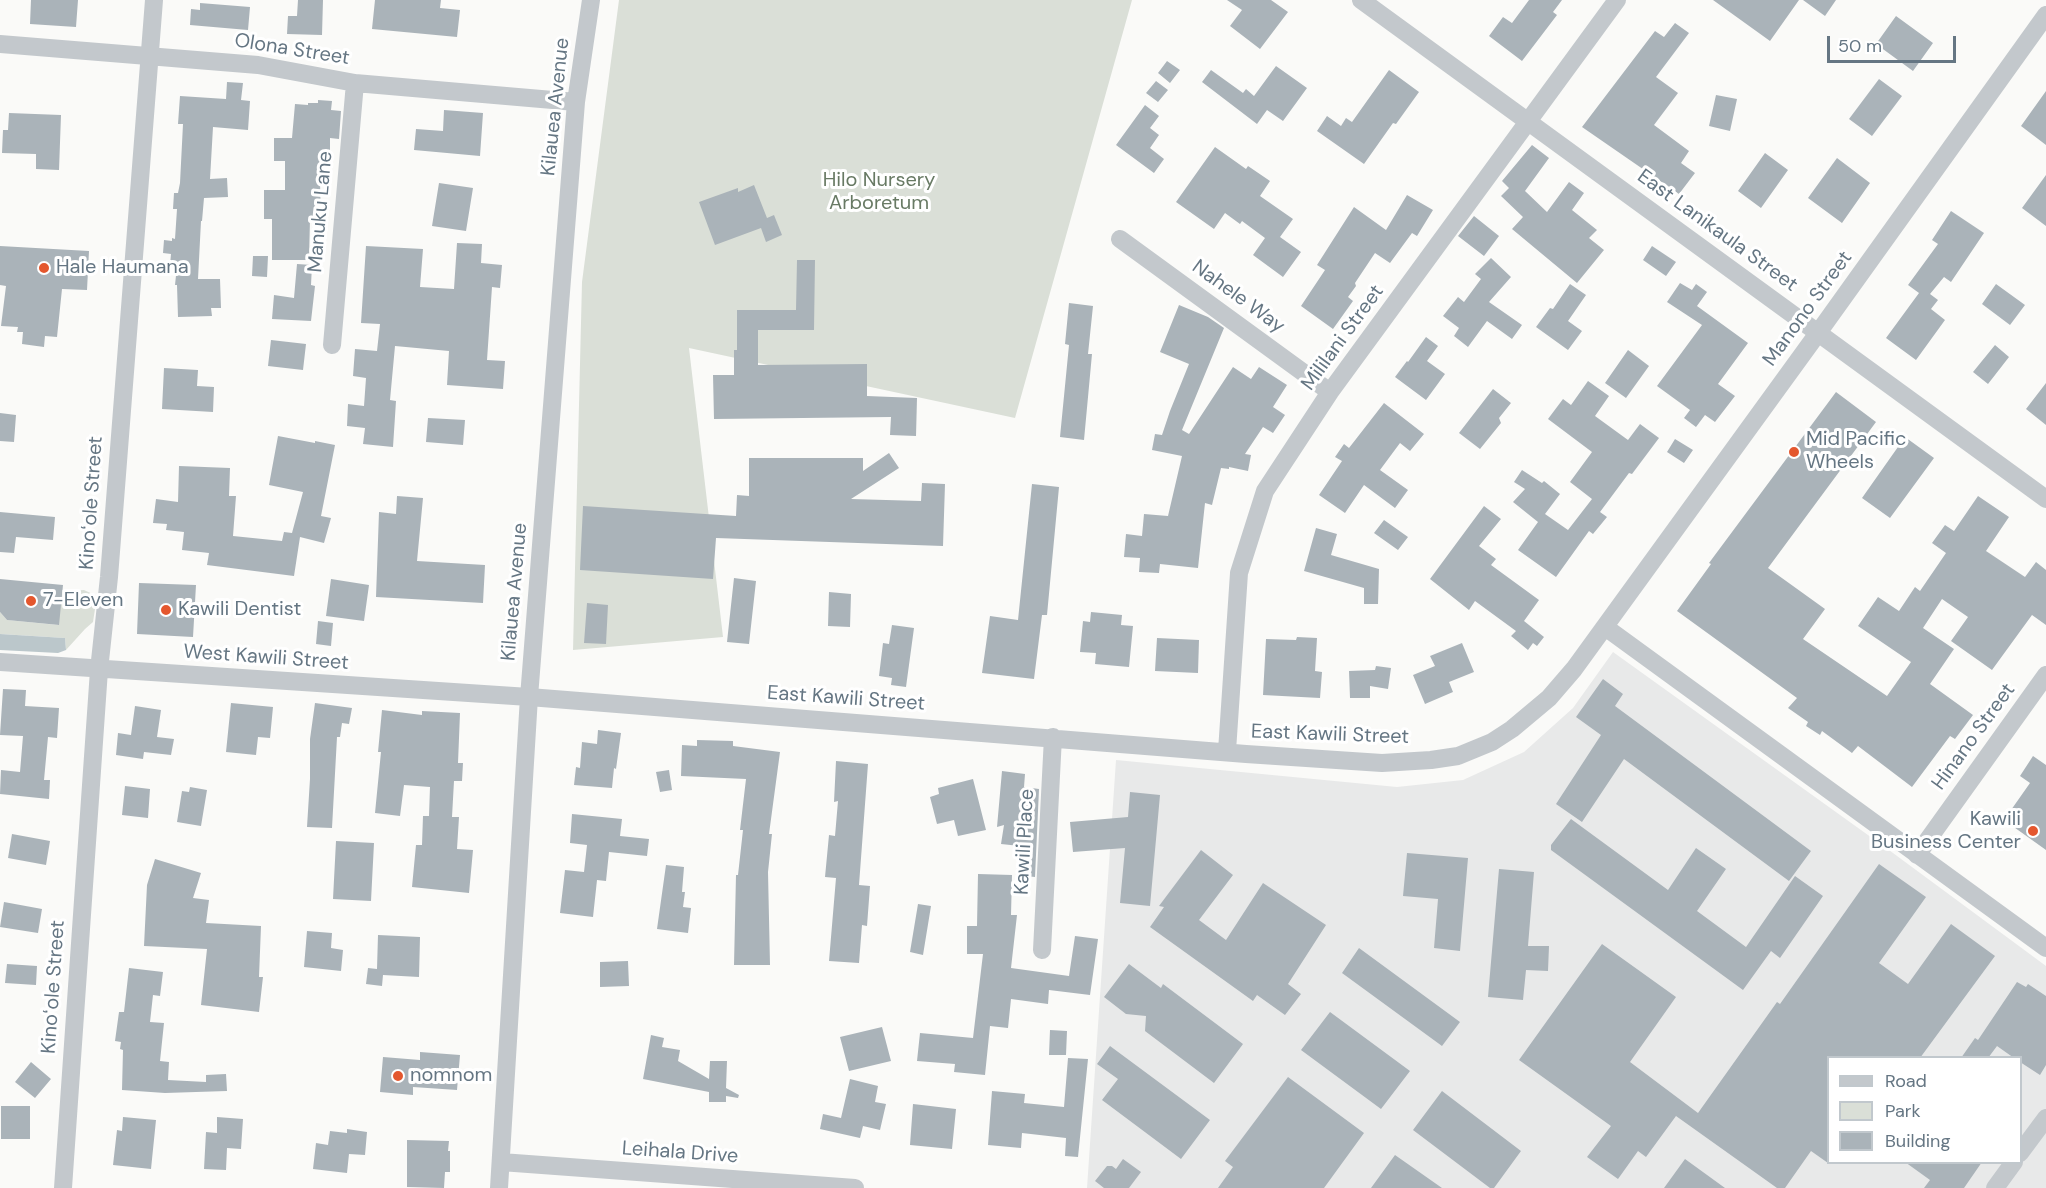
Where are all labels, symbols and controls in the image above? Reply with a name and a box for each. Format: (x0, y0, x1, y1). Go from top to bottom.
scale bar (1830, 24, 1959, 62)
street label: Olona Street (233, 29, 351, 71)
text: 50 m (1838, 34, 1882, 58)
street label: Kilauea Avenue (537, 37, 575, 177)
street label: Manuku Lane (304, 150, 338, 274)
street label: East Lanikaula Street (1632, 165, 1802, 297)
park label: Hilo Nursery Arboretum (823, 169, 935, 216)
street label: Manono Street (1758, 247, 1858, 371)
street label: Nahele Way (1187, 255, 1289, 339)
place label: Hale Haumana (56, 256, 189, 280)
marker: Hale Haumana (37, 261, 51, 275)
street label: Mililani Street (1297, 281, 1389, 395)
place label: Mid Pacific Wheels (1806, 428, 1906, 475)
street label: Kinoʻole Street (75, 435, 109, 571)
marker: Mid Pacific Wheels (1787, 445, 1801, 459)
street label: Kilauea Avenue (497, 522, 533, 662)
place label: 7-Eleven (43, 589, 123, 613)
marker: 7-Eleven (24, 594, 38, 608)
place label: Kawili Dentist (178, 598, 301, 622)
marker: Kawili Dentist (159, 603, 173, 617)
street label: West Kawili Street (183, 640, 349, 676)
street label: Hinano Street (1927, 679, 2021, 795)
street label: East Kawili Street (766, 682, 926, 716)
street label: East Kawili Street (1251, 720, 1409, 750)
street label: Kawili Place (1010, 788, 1040, 896)
place label: Kawili Business Center (1871, 808, 2021, 855)
marker: Kawili Business Center (2026, 824, 2040, 838)
street label: Kinoʻole Street (37, 919, 71, 1055)
legend (1827, 1056, 2022, 1164)
place label: nomnom (410, 1064, 492, 1088)
marker: nomnom (391, 1069, 405, 1083)
text: Road (1885, 1069, 1927, 1093)
text: Park (1885, 1099, 1921, 1123)
text: Building (1885, 1129, 1950, 1153)
street label: Leihala Drive (621, 1137, 739, 1169)

